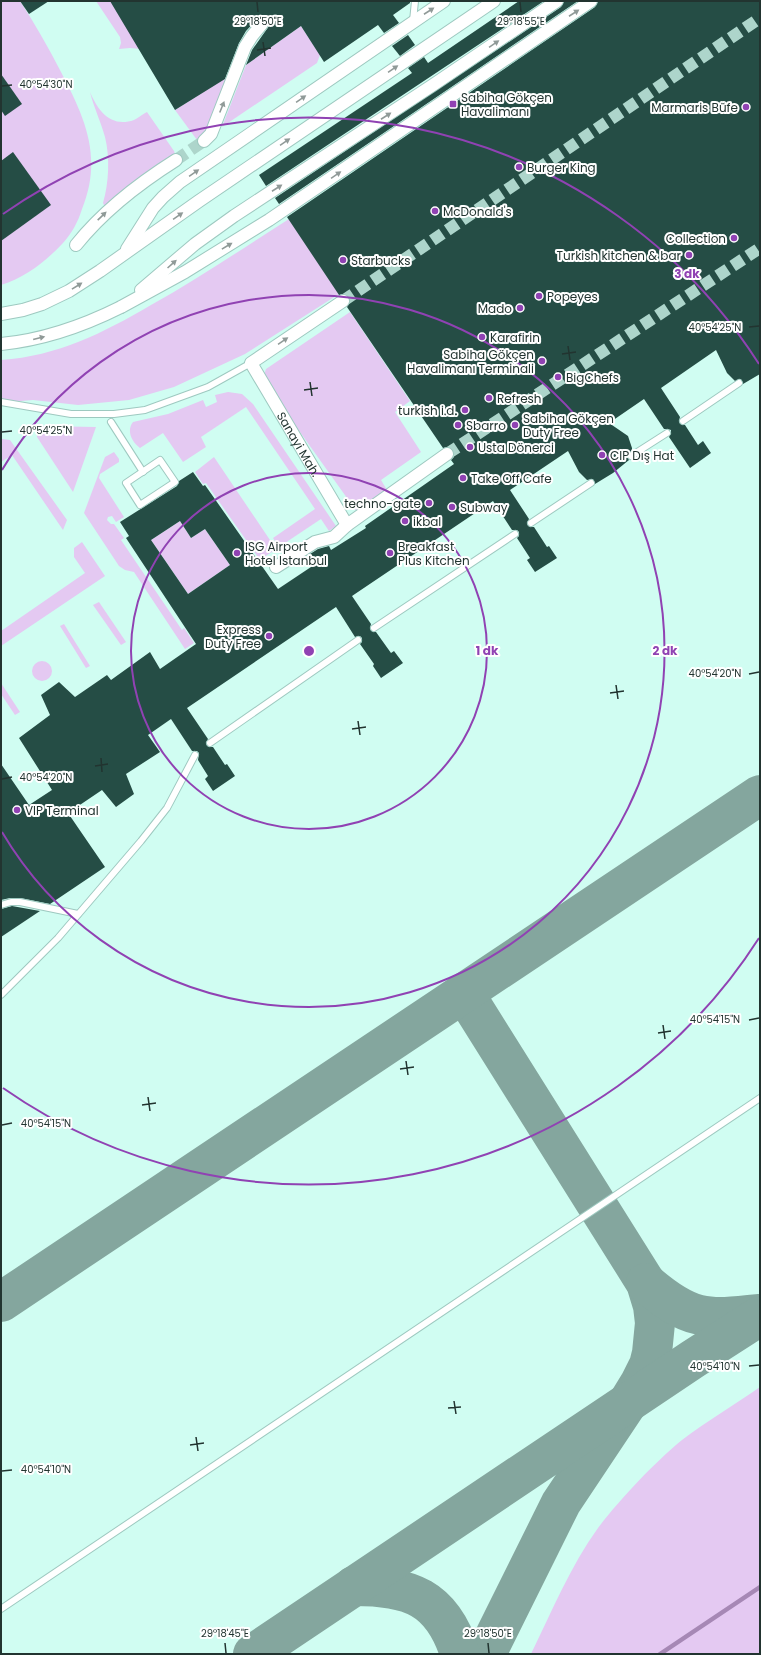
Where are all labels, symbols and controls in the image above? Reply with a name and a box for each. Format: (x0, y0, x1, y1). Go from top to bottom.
one-way arrow (423, 7, 434, 15)
one-way arrow (568, 9, 579, 17)
text: 29°18'50"E (234, 14, 282, 29)
text: 29°18'55"E (497, 14, 545, 29)
one-way arrow (488, 40, 499, 48)
one-way arrow (387, 66, 399, 73)
text: 40°54'30"N (20, 77, 72, 92)
place label: Sabiha Gökçen Havalimanı (461, 89, 552, 120)
one-way arrow (296, 95, 306, 103)
marker: Sabiha Gökçen Havalimanı (448, 99, 458, 109)
place label: Marmaris Büfe (651, 99, 738, 116)
one-way arrow (219, 100, 225, 112)
marker: Marmaris Büfe (741, 102, 751, 112)
one-way arrow (380, 112, 391, 120)
one-way arrow (279, 139, 291, 146)
place label: Burger King (527, 159, 596, 176)
marker: Burger King (514, 162, 524, 172)
one-way arrow (189, 169, 199, 177)
one-way arrow (331, 171, 341, 179)
one-way arrow (272, 184, 282, 192)
place label: McDonald's (443, 203, 512, 220)
marker: McDonald's (430, 206, 440, 216)
one-way arrow (97, 211, 107, 221)
one-way arrow (173, 212, 183, 220)
place label: Collection (666, 230, 726, 247)
marker: Collection (729, 233, 739, 243)
one-way arrow (221, 242, 233, 249)
place label: Turkish kitchen & bar (557, 247, 682, 264)
marker: Turkish kitchen & bar (684, 250, 694, 260)
place label: Starbucks (351, 252, 411, 269)
marker: Starbucks (338, 255, 348, 265)
one-way arrow (166, 259, 177, 268)
text: 3 dk (674, 265, 700, 282)
one-way arrow (71, 282, 83, 289)
place label: Popeyes (547, 288, 598, 305)
marker: Popeyes (534, 291, 544, 301)
place label: Mado (478, 300, 512, 317)
marker: Mado (515, 303, 525, 313)
text: 40°54'25"N (689, 320, 741, 335)
place label: Karafirin (490, 329, 540, 346)
marker: Karafirin (477, 332, 487, 342)
one-way arrow (33, 334, 46, 340)
one-way arrow (278, 337, 288, 345)
place label: Sabiha Gökçen Havalimanı Terminali (407, 346, 534, 377)
marker: Sabiha Gökçen Havalimanı Terminali (537, 356, 547, 366)
place label: BigChefs (566, 369, 619, 386)
marker: BigChefs (553, 372, 563, 382)
place label: Refresh (497, 390, 542, 407)
marker: Refresh (484, 393, 494, 403)
place label: turkish i.d. (398, 402, 457, 419)
marker: turkish i.d. (460, 405, 470, 415)
street label: Sanayi Mah. (273, 408, 325, 479)
place label: Sabiha Gökçen Duty Free (523, 410, 614, 441)
place label: Sbarro (466, 417, 506, 434)
marker: Sbarro (453, 420, 463, 430)
marker: Sabiha Gökçen Duty Free (510, 420, 520, 430)
text: 40°54'25"N (20, 423, 72, 438)
place label: Usta Dönerci (478, 439, 554, 456)
marker: Usta Dönerci (465, 442, 475, 452)
place label: CIP Dış Hat (610, 447, 674, 464)
marker: CIP Dış Hat (597, 450, 607, 460)
place label: Take Off Cafe (471, 470, 552, 487)
marker: Take Off Cafe (458, 473, 468, 483)
place label: techno-gate (344, 495, 421, 512)
marker: techno-gate (424, 498, 434, 508)
place label: Subway (460, 499, 508, 516)
marker: Subway (447, 502, 457, 512)
place label: ikbal (413, 513, 441, 530)
marker: ikbal (400, 516, 410, 526)
place label: ISG Airport Hotel Istanbul (245, 538, 327, 569)
place label: Breakfast Plus Kitchen (398, 538, 470, 569)
marker: ISG Airport Hotel Istanbul (232, 548, 242, 558)
marker: Breakfast Plus Kitchen (385, 548, 395, 558)
place label: Express Duty Free (205, 621, 261, 652)
marker: Express Duty Free (264, 631, 274, 641)
text: 1 dk (476, 642, 499, 659)
text: 2 dk (653, 642, 678, 659)
centre of rings (302, 644, 316, 658)
text: 40°54'20"N (689, 666, 741, 681)
text: 40°54'20"N (20, 770, 72, 785)
place label: VIP Terminal (25, 802, 99, 819)
marker: VIP Terminal (12, 805, 22, 815)
text: 40°54'15"N (690, 1012, 740, 1027)
text: 40°54'15"N (21, 1116, 71, 1131)
text: 40°54'10"N (690, 1359, 740, 1374)
text: 40°54'10"N (21, 1462, 71, 1477)
text: 29°18'45"E (201, 1626, 249, 1641)
text: 29°18'50"E (464, 1626, 512, 1641)

